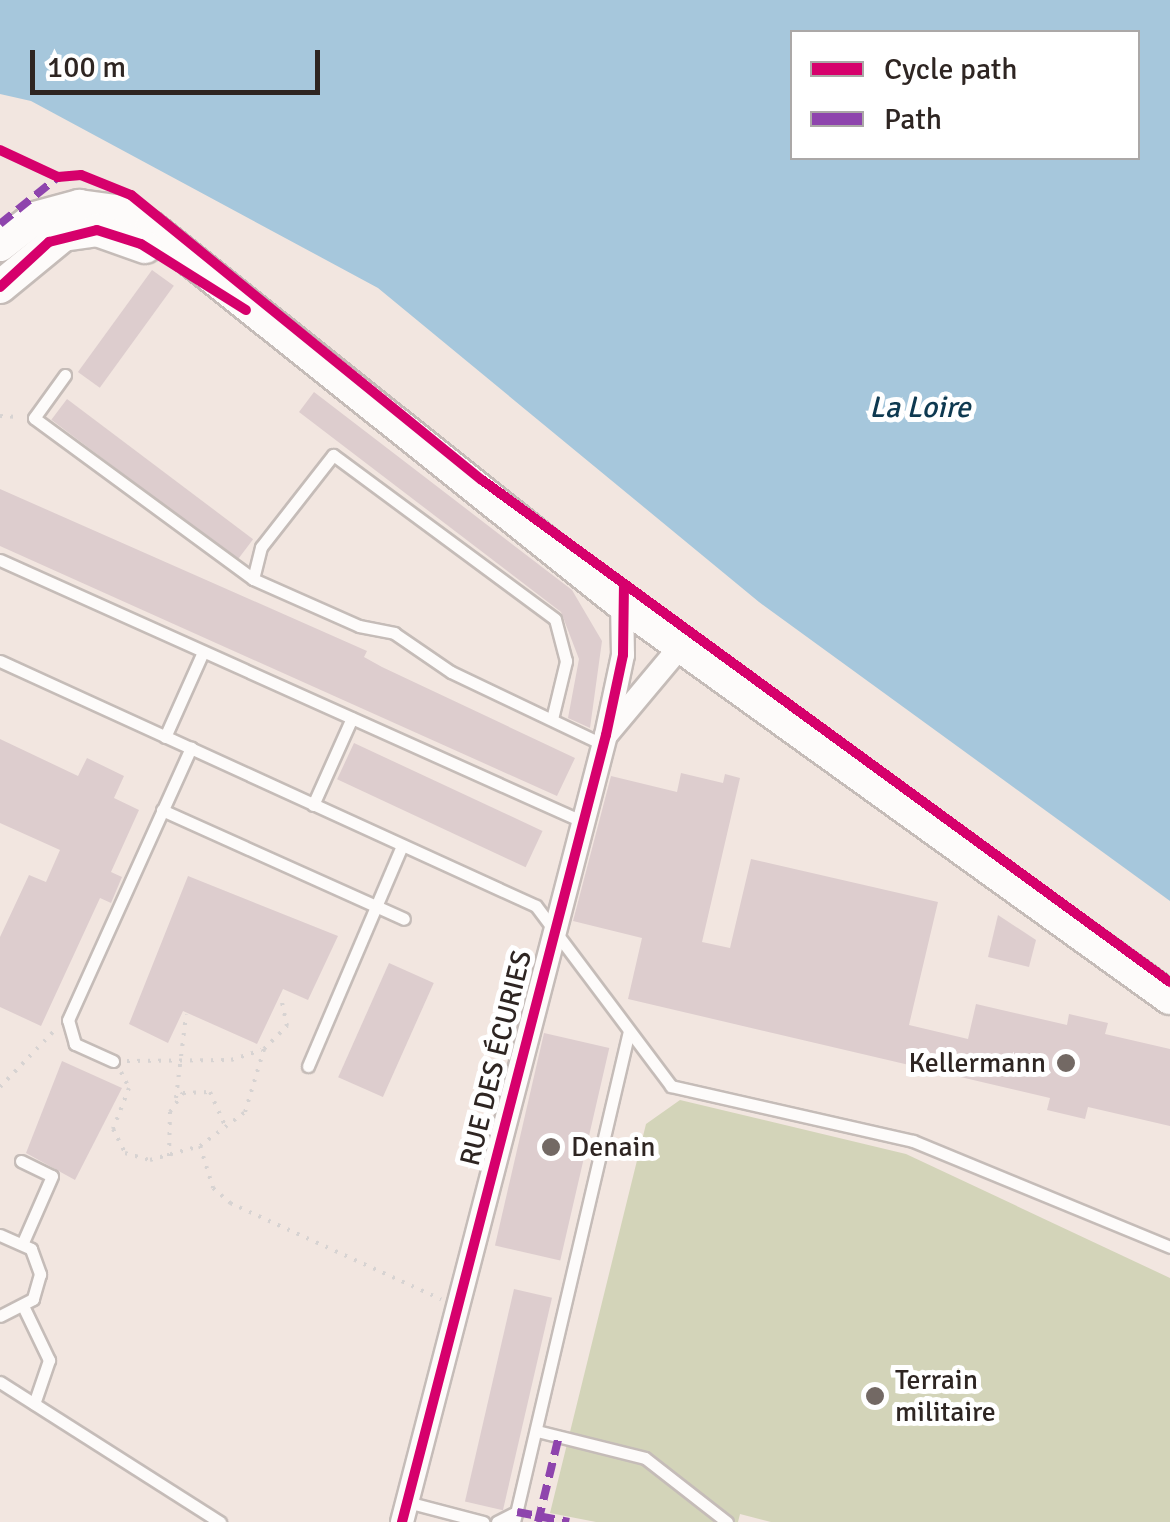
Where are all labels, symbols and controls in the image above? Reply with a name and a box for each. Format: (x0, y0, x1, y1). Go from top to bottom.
scale bar (35, 30, 325, 92)
legend (790, 30, 1140, 160)
text: 100 m (47, 49, 126, 86)
text: Cycle path (884, 51, 1018, 88)
text: Path (884, 101, 942, 138)
water label: La Loire (869, 390, 971, 426)
street label: RUE DES ÉCURIES (453, 947, 539, 1169)
place label: Kellermann (909, 1046, 1046, 1080)
marker: Kellermann (1055, 1052, 1077, 1074)
place label: Denain (571, 1130, 656, 1164)
marker: Denain (540, 1136, 562, 1158)
place label: Terrain militaire (895, 1363, 996, 1429)
marker: Terrain militaire (864, 1385, 886, 1407)

